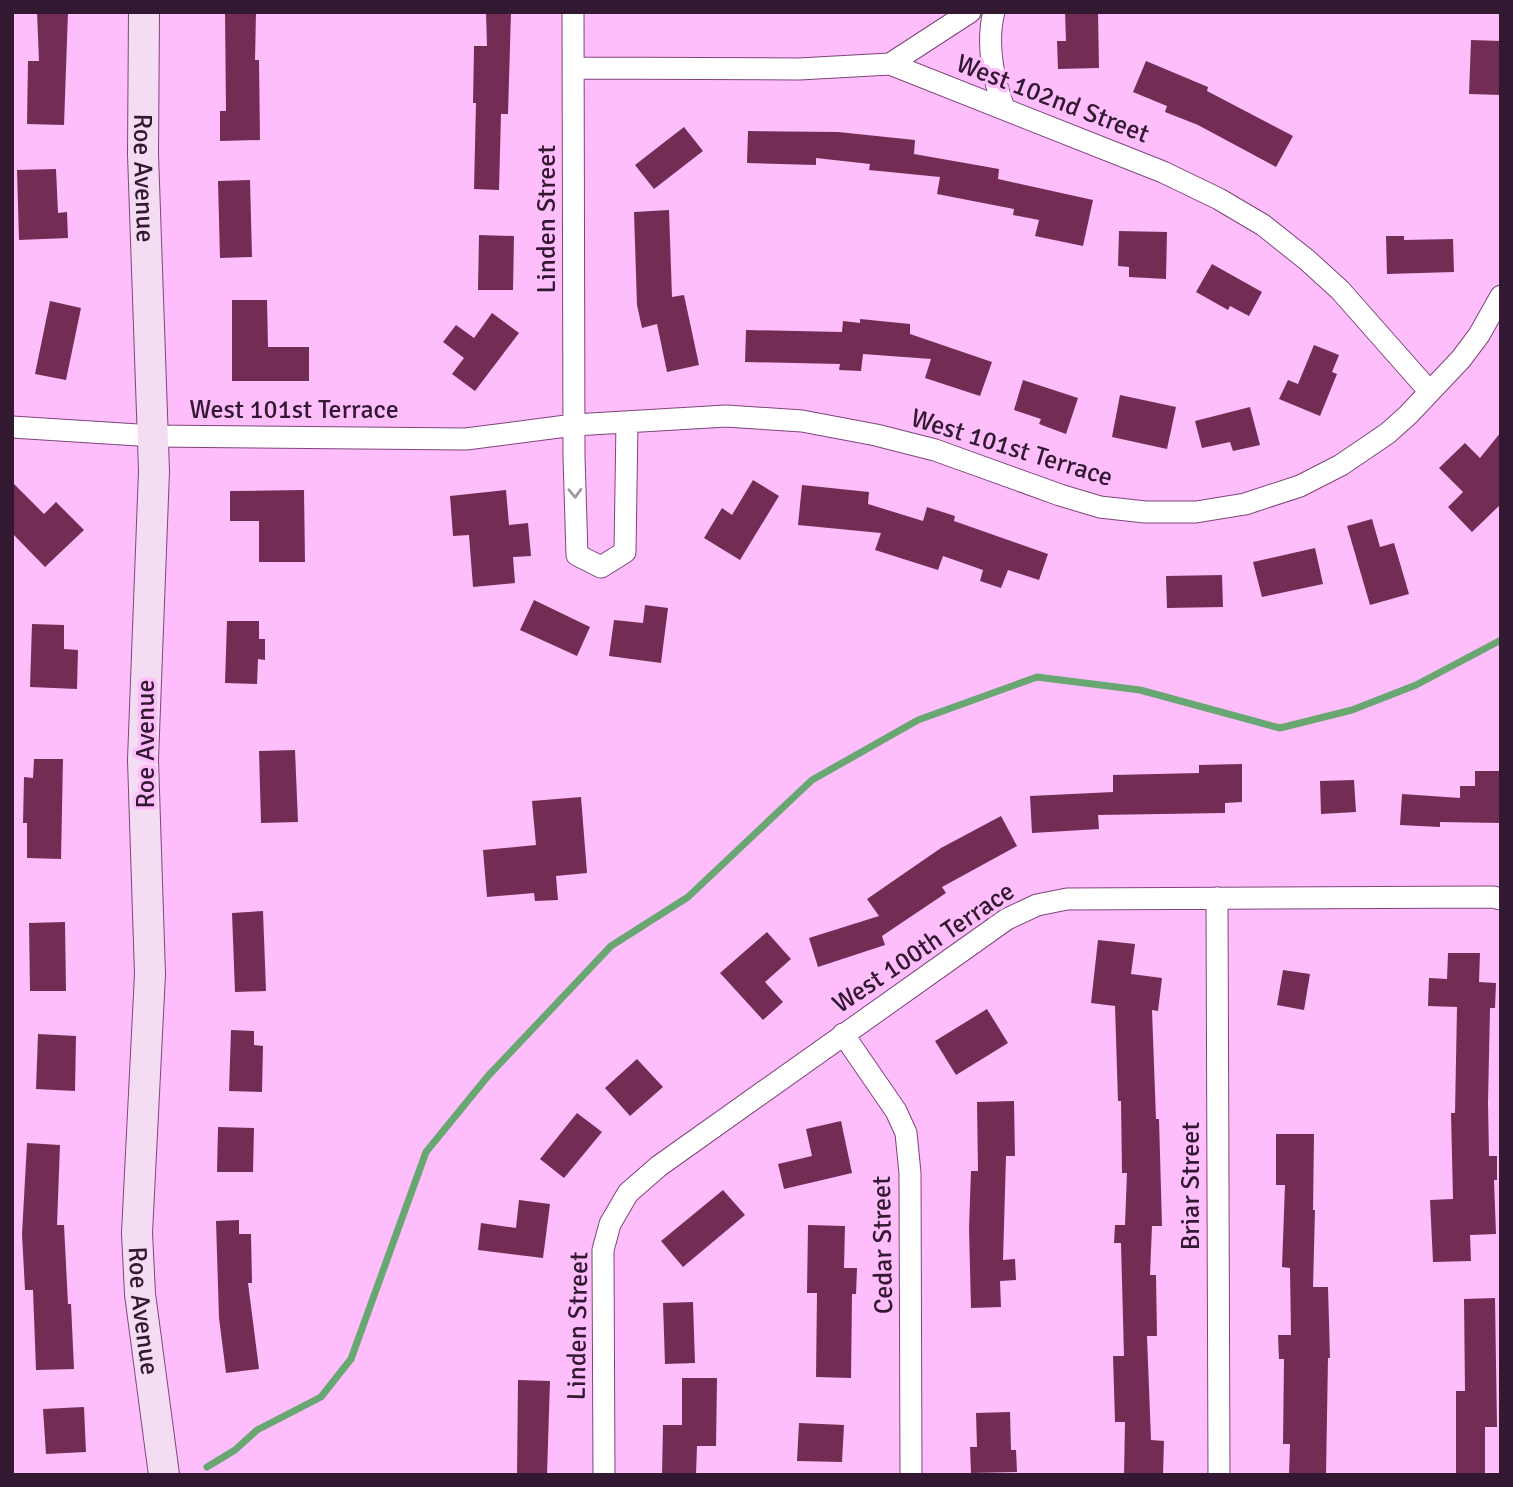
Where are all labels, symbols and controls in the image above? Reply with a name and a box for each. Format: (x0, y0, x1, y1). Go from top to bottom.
street label: West 102nd Street (952, 47, 1154, 150)
street label: Roe Avenue (126, 113, 161, 243)
street label: Linden Street (531, 145, 563, 293)
street label: West 101st Terrace (189, 394, 399, 426)
street label: West 101st Terrace (907, 402, 1117, 494)
one-way arrow (568, 488, 583, 499)
street label: Roe Avenue (130, 680, 162, 808)
street label: West 100th Terrace (827, 875, 1020, 1020)
street label: Briar Street (1175, 1122, 1207, 1250)
street label: Cedar Street (866, 1175, 900, 1315)
street label: Roe Avenue (121, 1246, 166, 1377)
street label: Linden Street (561, 1251, 595, 1401)

